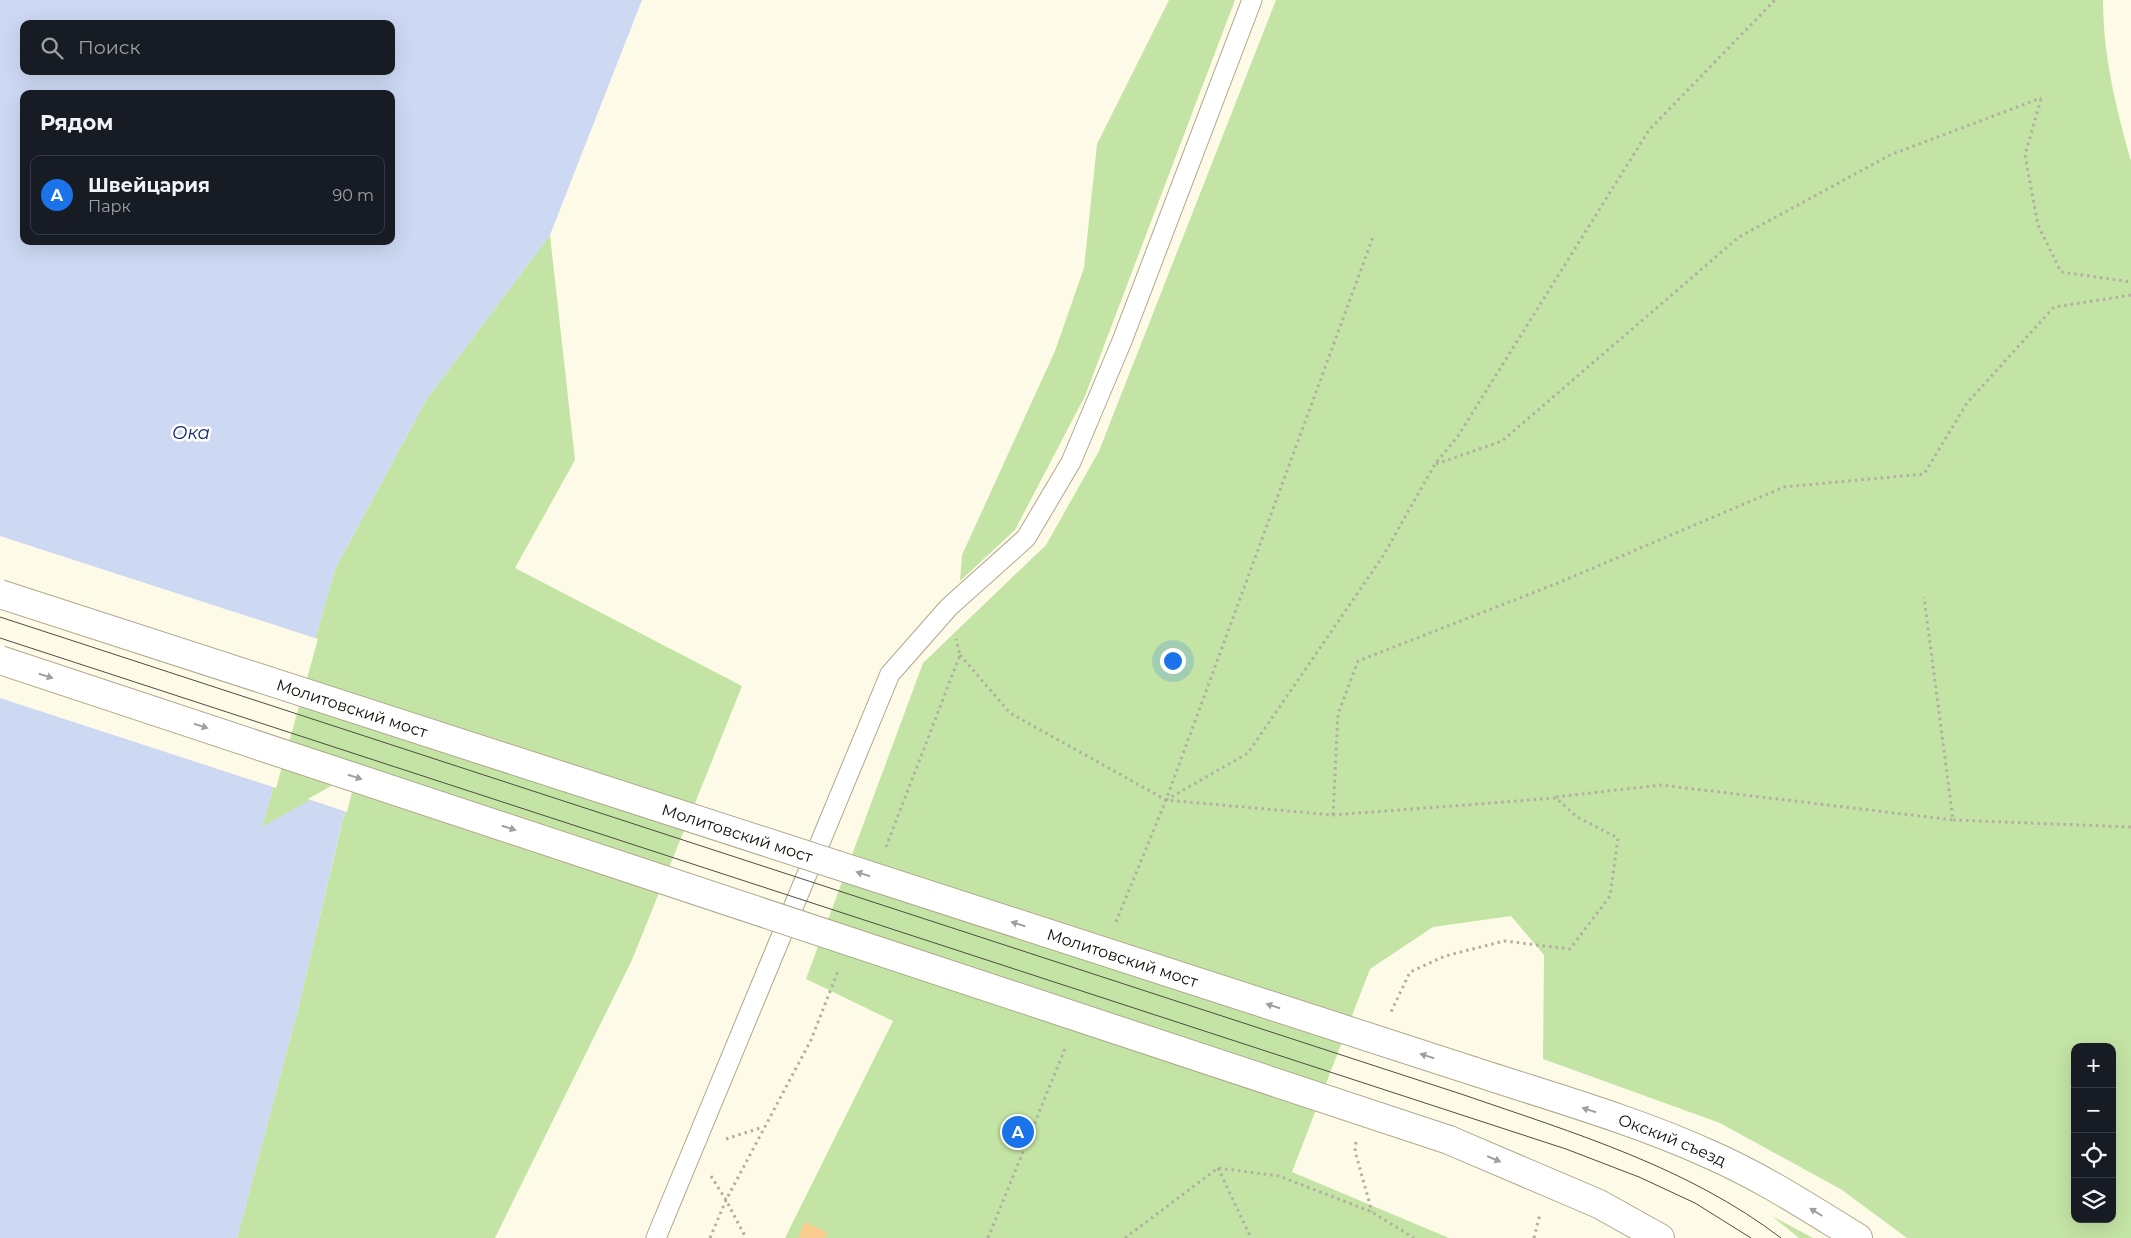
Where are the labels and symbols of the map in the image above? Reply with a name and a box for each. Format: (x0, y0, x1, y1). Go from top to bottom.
water label: Ока (172, 422, 210, 444)
your location (1160, 648, 1186, 674)
one-way arrow (39, 672, 54, 680)
street label: Молитовский мост (274, 675, 430, 742)
one-way arrow (193, 723, 208, 730)
one-way arrow (348, 773, 363, 781)
street label: Молитовский мост (659, 800, 815, 867)
one-way arrow (502, 825, 517, 832)
one-way arrow (856, 869, 871, 877)
one-way arrow (1010, 919, 1025, 927)
street label: Молитовский мост (1045, 925, 1201, 991)
one-way arrow (1265, 1002, 1280, 1009)
one-way arrow (1419, 1052, 1434, 1060)
one-way arrow (1581, 1105, 1596, 1113)
street label: Окский съезд (1616, 1110, 1729, 1171)
pin: A (1002, 1113, 1034, 1151)
one-way arrow (1487, 1156, 1501, 1164)
one-way arrow (1810, 1207, 1823, 1217)

